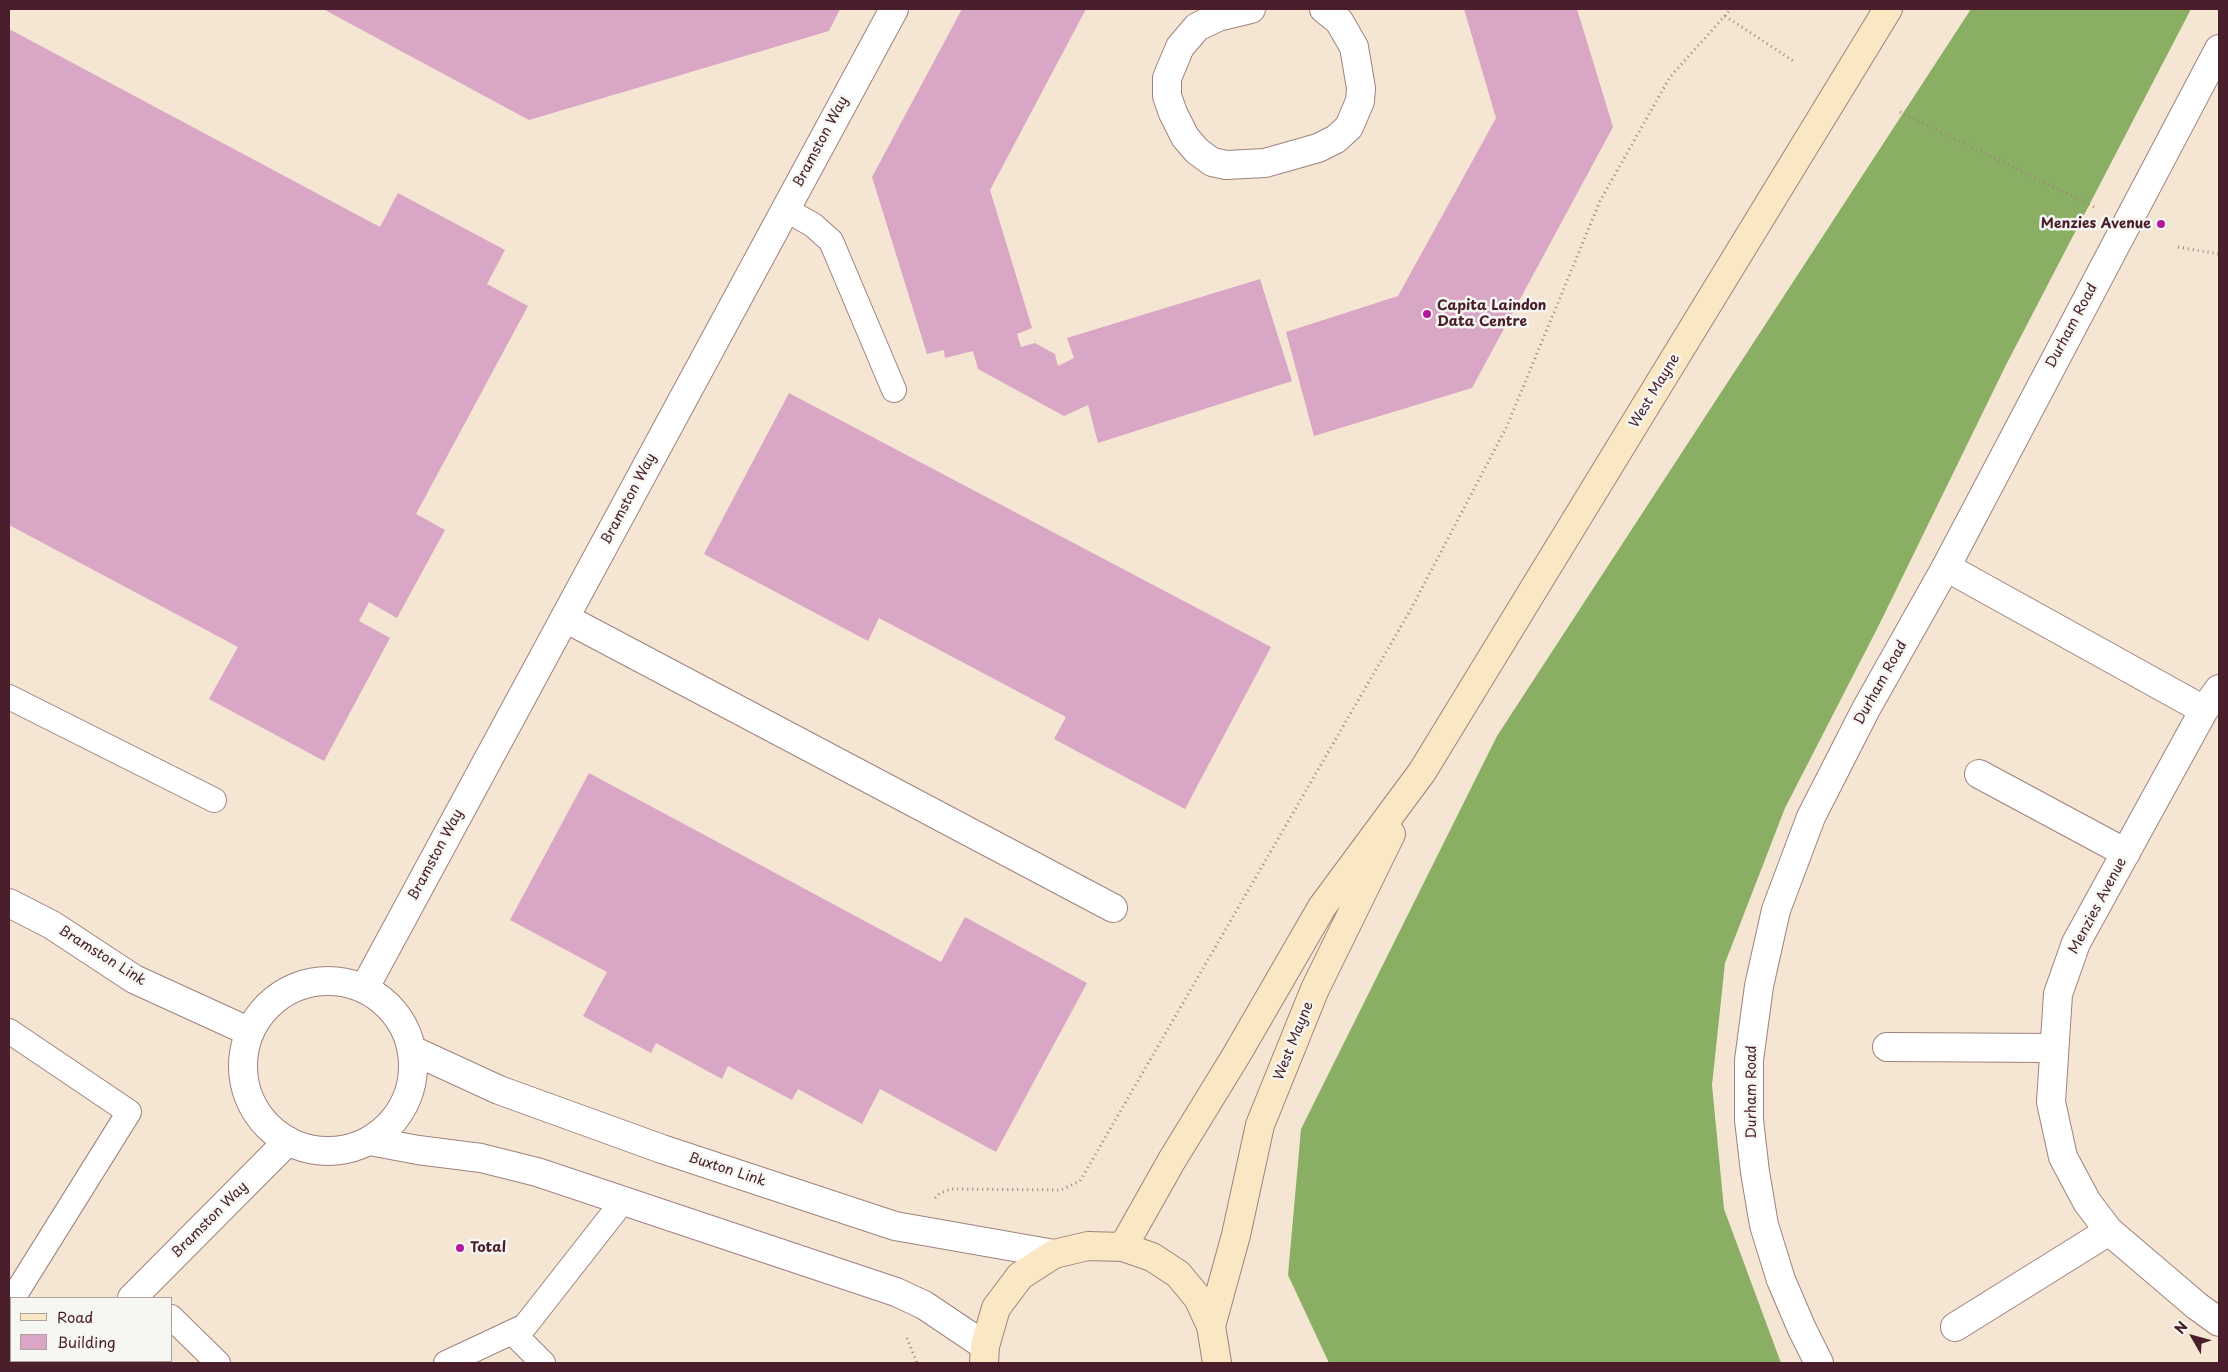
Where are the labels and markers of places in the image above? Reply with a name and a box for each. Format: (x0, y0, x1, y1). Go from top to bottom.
place label: Menzies Avenue (2041, 216, 2151, 232)
marker: Menzies Avenue (2155, 218, 2167, 230)
place label: Capita Laindon Data Centre (1437, 298, 1546, 331)
marker: Capita Laindon Data Centre (1421, 308, 1433, 320)
place label: Total (470, 1240, 506, 1256)
marker: Total (454, 1242, 466, 1254)

